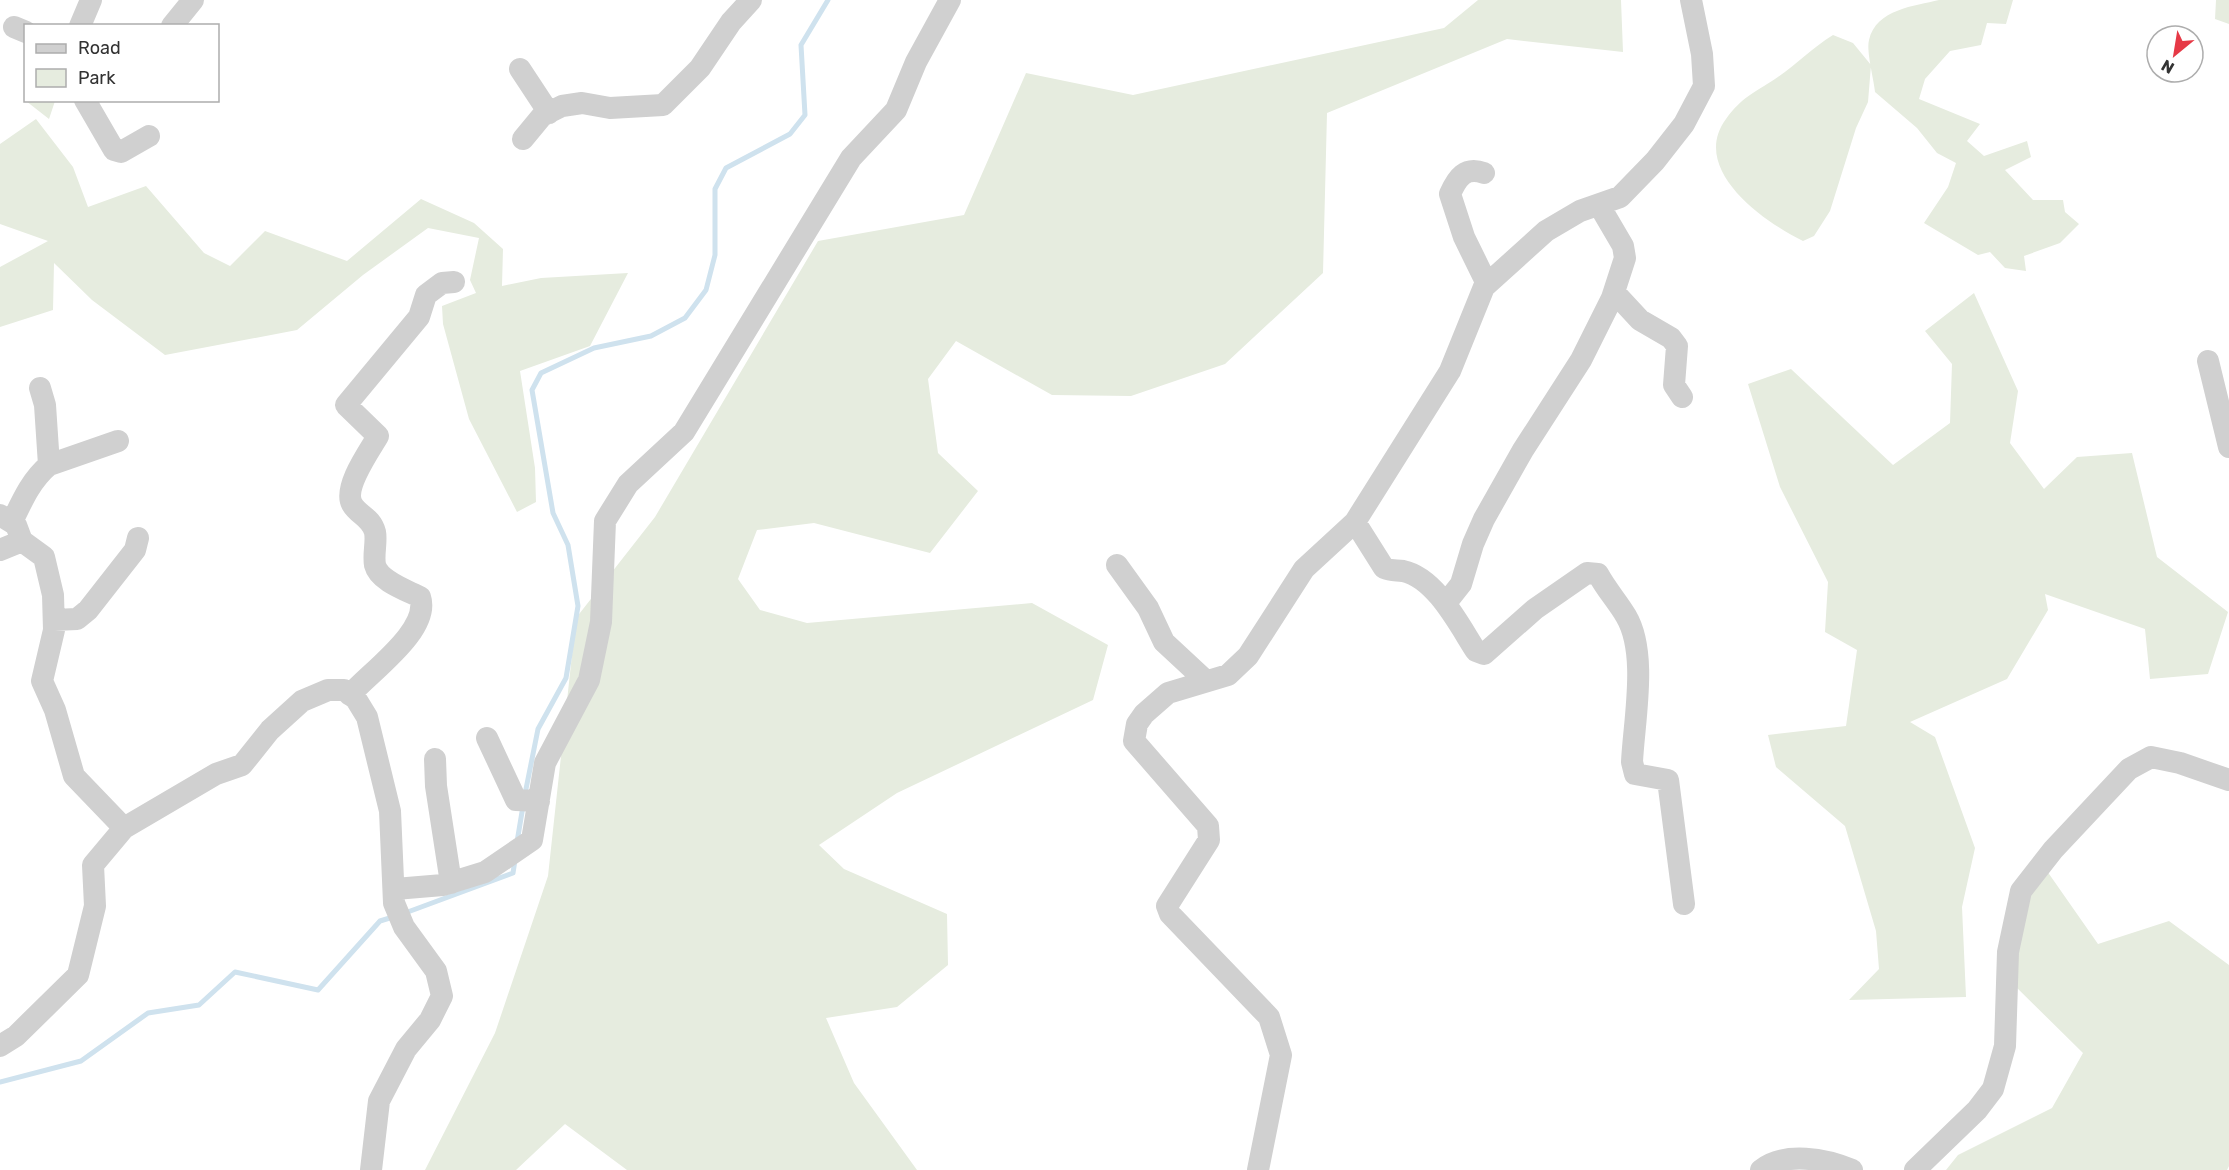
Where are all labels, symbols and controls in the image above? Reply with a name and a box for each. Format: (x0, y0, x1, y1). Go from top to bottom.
legend (24, 24, 219, 102)
north arrow (2145, 24, 2205, 84)
text: Road (78, 37, 121, 59)
text: N (2158, 55, 2177, 78)
text: Park (78, 67, 116, 89)

